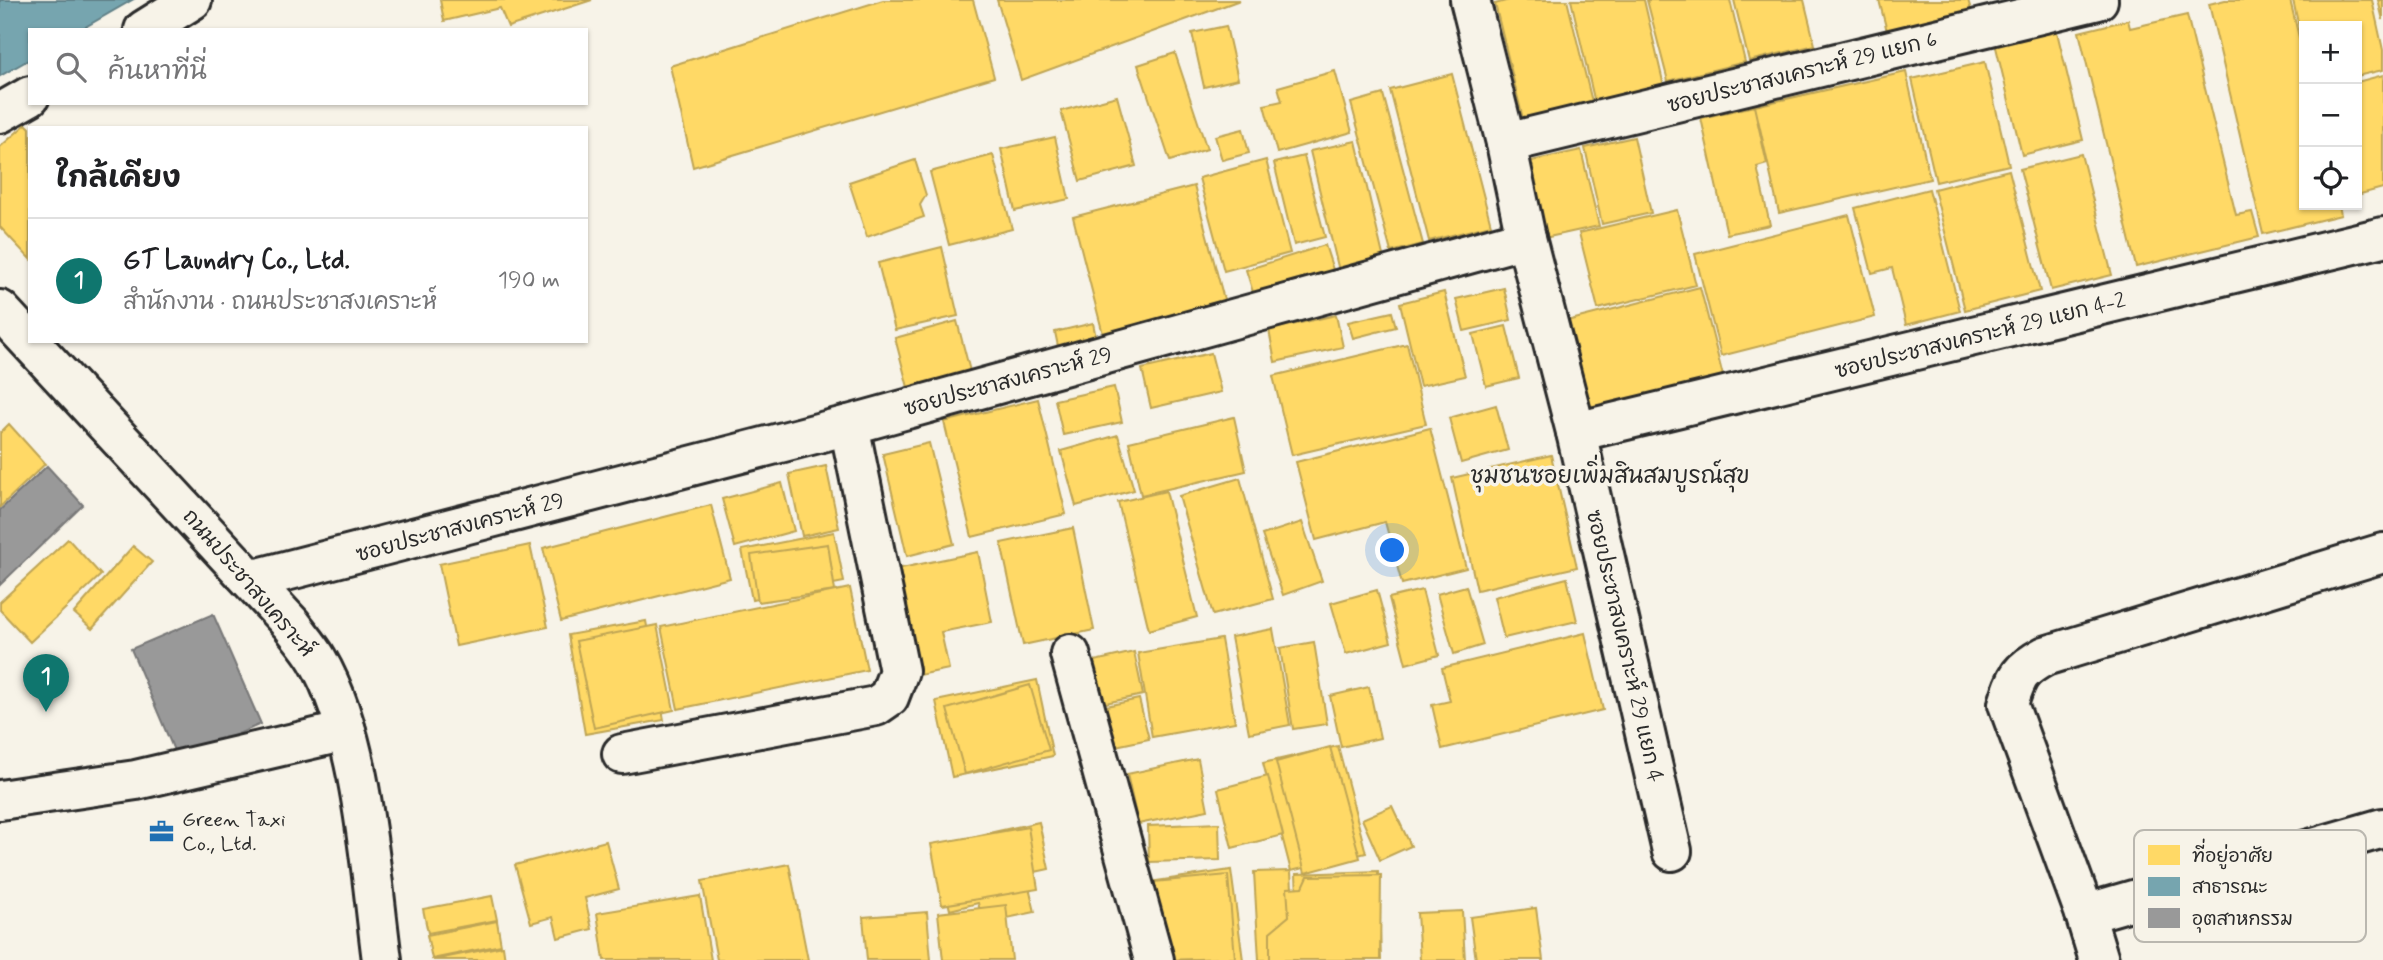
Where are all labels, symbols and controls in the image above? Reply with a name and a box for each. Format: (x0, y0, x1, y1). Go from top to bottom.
map controls (2299, 21, 2362, 210)
button: + (2299, 21, 2362, 84)
street label: ซอยประชาสงเคราะห์ 29 แยก 6 (1664, 26, 1940, 120)
search box (28, 28, 588, 105)
icon: search (52, 48, 90, 86)
text: ค้นหาที่นี่ (108, 55, 207, 89)
button: − (2299, 84, 2362, 147)
button: locate (2299, 147, 2362, 210)
text: ใกล้เคียง (56, 159, 181, 198)
text: GT Laundry Co., Ltd. (123, 244, 350, 278)
text: 1 (74, 266, 84, 296)
text: 190 m (498, 266, 560, 296)
street label: ซอยประชาสงเคราะห์ 29 แยก 4-2 (1832, 286, 2128, 386)
text: สำนักงาน · ถนนประชาสงเคราะห์ (123, 288, 438, 318)
street label: ซอยประชาสงเคราะห์ 29 (901, 341, 1115, 423)
district label: ชุมชนซอยเพิ่มสินสมบูรณ์สุข (1470, 454, 1750, 493)
street label: ซอยประชาสงเคราะห์ 29 (353, 487, 567, 569)
street label: ถนนประชาสงเคราะห์ (176, 503, 321, 664)
street label: ซอยประชาสงเคราะห์ 29 แยก 4 (1579, 507, 1669, 785)
your location (1375, 533, 1409, 567)
pin: 1 (23, 654, 69, 712)
place label: Green Taxi Co., Ltd. (182, 806, 286, 858)
office icon: Green Taxi Co., Ltd. (148, 817, 176, 845)
legend (2134, 830, 2366, 942)
text: ที่อยู่อาศัย (2192, 838, 2273, 870)
text: สาธารณะ (2192, 875, 2268, 900)
text: อุตสาหกรรม (2192, 907, 2293, 933)

